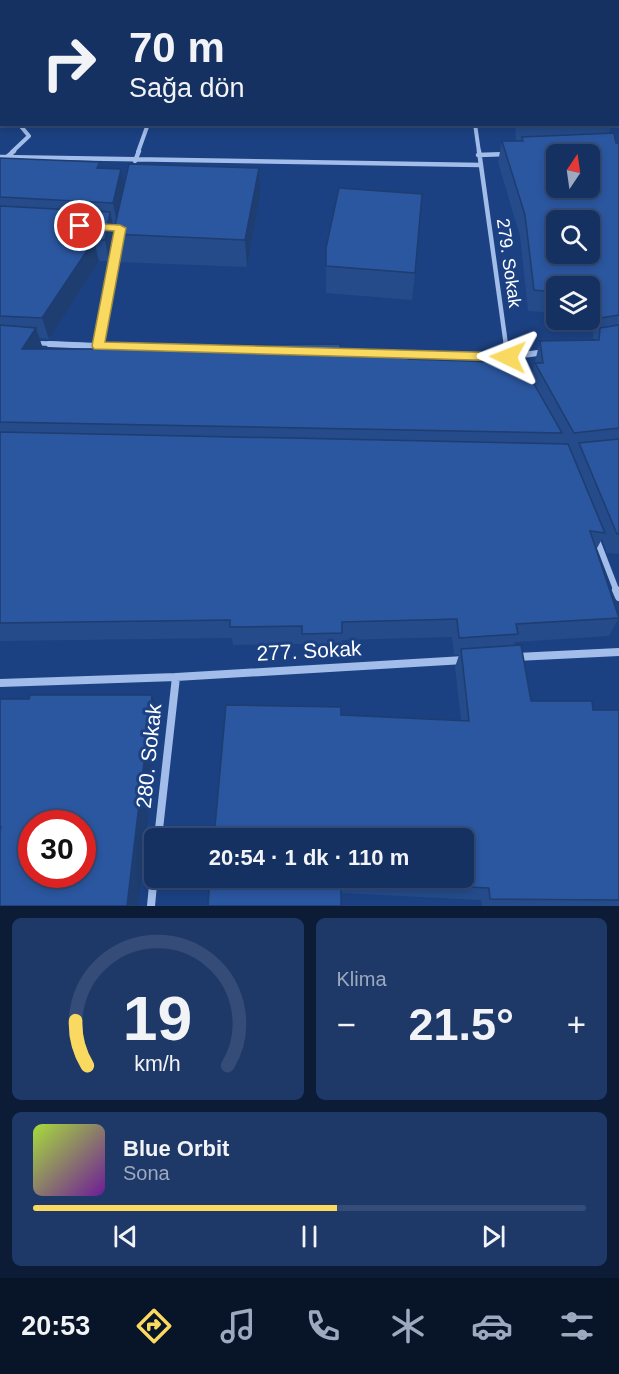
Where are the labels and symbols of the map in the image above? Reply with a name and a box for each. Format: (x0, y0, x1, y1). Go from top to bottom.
north arrow (546, 144, 600, 198)
pin (54, 200, 105, 251)
street label: 279. Sokak (493, 217, 525, 310)
position arrow (476, 325, 540, 389)
street label: 277. Sokak (256, 636, 363, 665)
street label: 280. Sokak (132, 702, 165, 809)
speed limit sign: 30 (18, 810, 96, 888)

